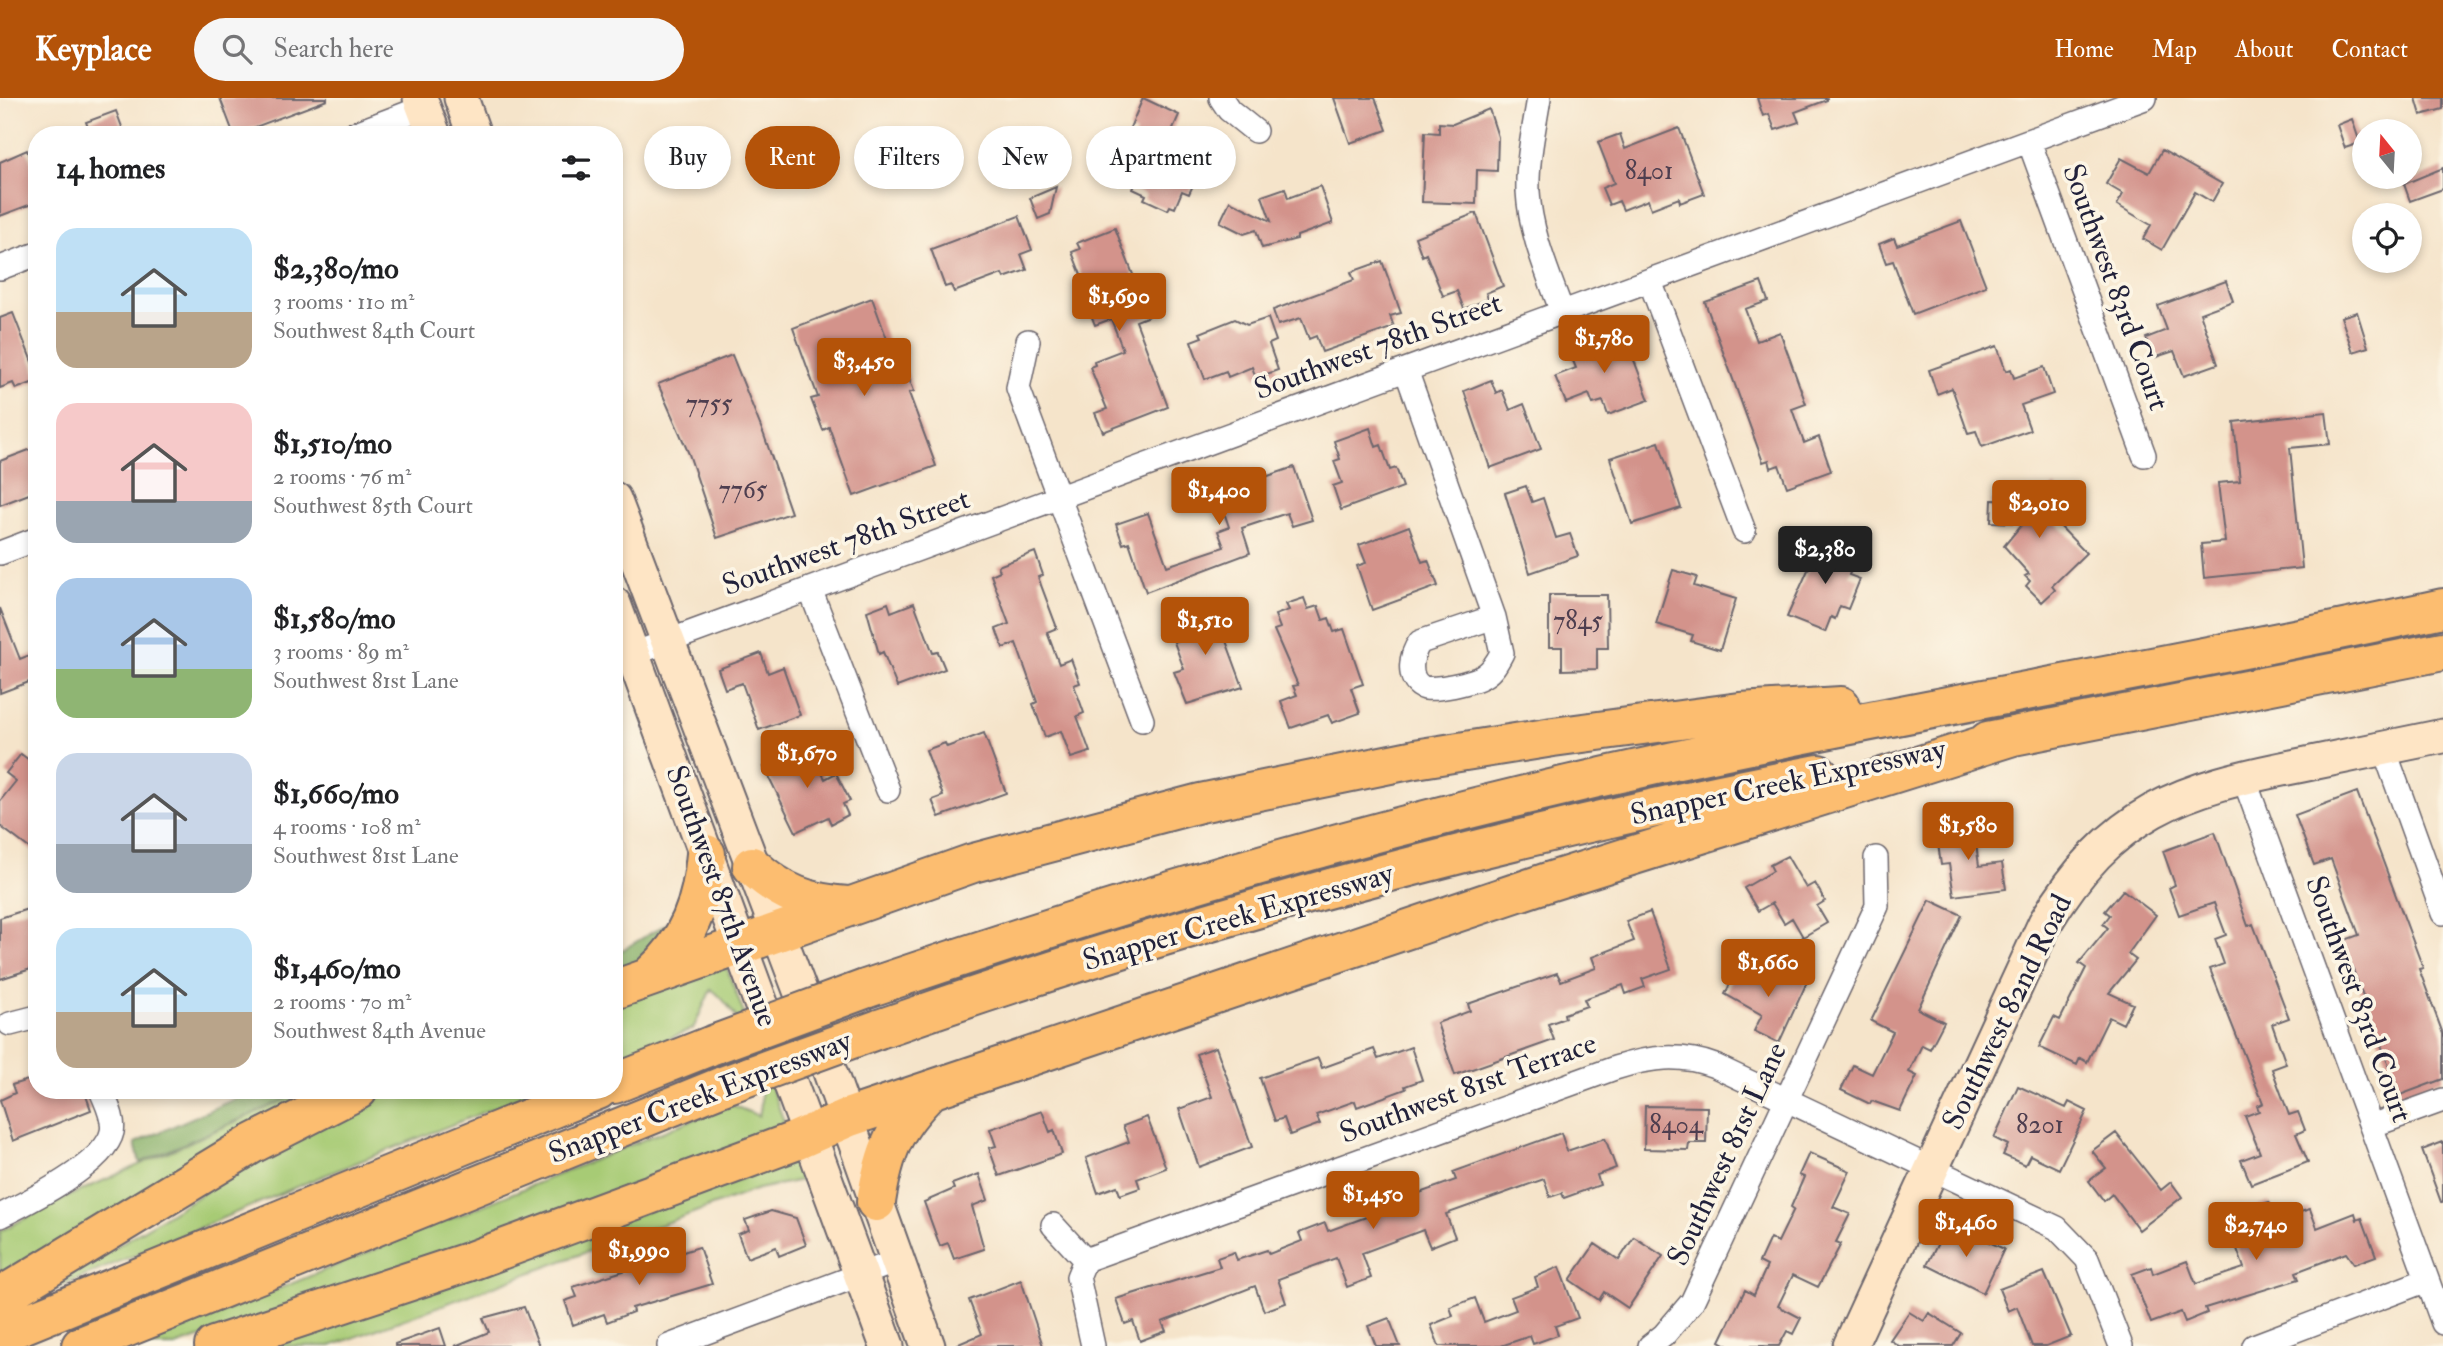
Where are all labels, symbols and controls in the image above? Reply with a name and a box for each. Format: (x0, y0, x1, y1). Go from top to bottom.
search box (194, 18, 684, 81)
text: Keyplace (35, 29, 152, 70)
icon: search (218, 30, 256, 68)
text: Search here (274, 33, 394, 65)
text: Home (2054, 34, 2114, 65)
text: Map (2152, 34, 2197, 65)
text: About (2235, 34, 2294, 65)
text: Contact (2332, 34, 2408, 65)
north arrow (2352, 119, 2422, 189)
map controls (2352, 119, 2422, 273)
chip: Buy (644, 126, 731, 189)
chip: Rent (745, 126, 840, 189)
chip: Filters (854, 126, 964, 189)
chip: New (978, 126, 1072, 189)
chip: Apartment (1086, 126, 1236, 189)
icon: filters (557, 149, 595, 187)
text: 14 homes (56, 150, 165, 187)
house number: 8401 (1625, 155, 1673, 187)
street label: Southwest 83rd Court (2054, 159, 2178, 415)
button: locate (2352, 203, 2422, 273)
text: $2,380/mo (273, 250, 399, 287)
icon: home (112, 256, 196, 340)
pin: $1,690 (1062, 274, 1176, 333)
text: $1,690 (1088, 281, 1150, 310)
street label: Southwest 78th Street (1249, 284, 1507, 408)
text: 3 rooms · 110 m² (273, 287, 414, 316)
text: Southwest 84th Court (273, 316, 475, 345)
pin: $1,780 (1547, 316, 1661, 375)
text: $1,780 (1575, 323, 1633, 352)
pin: $3,450 (807, 338, 921, 398)
text: $3,450 (833, 346, 895, 375)
house number: 7755 (686, 388, 733, 420)
text: $1,510/mo (273, 425, 392, 462)
icon: home (112, 431, 196, 515)
text: 2 rooms · 76 m² (273, 462, 411, 491)
pin: $1,400 (1162, 468, 1276, 527)
house number: 7765 (719, 474, 768, 506)
text: $1,400 (1187, 475, 1251, 504)
street label: Southwest 78th Street (717, 480, 975, 604)
pin: $2,010 (1982, 480, 2096, 540)
text: $2,010 (2008, 488, 2070, 517)
text: Southwest 85th Court (273, 491, 473, 520)
pin: $2,380 (1768, 526, 1882, 586)
text: $2,380 (1794, 534, 1856, 563)
pin: $1,510 (1148, 598, 1262, 657)
text: $1,580/mo (273, 600, 395, 637)
text: $1,510 (1177, 605, 1233, 634)
house number: 7845 (1553, 605, 1603, 637)
icon: home (112, 606, 196, 690)
text: 3 rooms · 89 m² (273, 637, 409, 666)
text: Southwest 81st Lane (273, 666, 459, 695)
pin: $1,670 (750, 730, 864, 790)
street label: Snapper Creek Expressway (1627, 730, 1950, 833)
text: $1,670 (777, 738, 837, 767)
street label: Southwest 87th Avenue (658, 760, 786, 1032)
text: $1,660/mo (273, 775, 399, 812)
icon: home (112, 781, 196, 865)
pin: $1,580 (1911, 802, 2025, 862)
text: $1,580 (1938, 810, 1998, 839)
text: 4 rooms · 108 m² (273, 812, 421, 841)
text: Southwest 81st Lane (273, 841, 459, 870)
street label: Snapper Creek Expressway (1079, 855, 1398, 979)
street label: Southwest 83rd Court (2297, 871, 2421, 1127)
street label: Southwest 82nd Road (1934, 888, 2080, 1136)
pin: $1,660 (1711, 940, 1825, 999)
text: $1,660 (1737, 947, 1799, 976)
text: $1,460/mo (273, 950, 401, 987)
icon: home (112, 956, 196, 1040)
text: 2 rooms · 70 m² (273, 987, 412, 1016)
text: Southwest 84th Avenue (273, 1016, 486, 1045)
street label: Snapper Creek Expressway (543, 1022, 857, 1172)
street label: Southwest 81st Terrace (1335, 1024, 1601, 1152)
street label: Southwest 81st Lane (1659, 1037, 1795, 1271)
house number: 8404 (1649, 1109, 1704, 1141)
house number: 8201 (2016, 1109, 2064, 1141)
pin: $1,450 (1316, 1172, 1430, 1231)
text: $1,450 (1342, 1179, 1404, 1208)
pin: $1,460 (1909, 1200, 2023, 1259)
pin: $2,740 (2199, 1202, 2313, 1262)
text: $1,460 (1934, 1207, 1998, 1236)
text: $2,740 (2224, 1210, 2288, 1239)
pin: $1,990 (582, 1228, 696, 1287)
text: $1,990 (608, 1235, 670, 1264)

